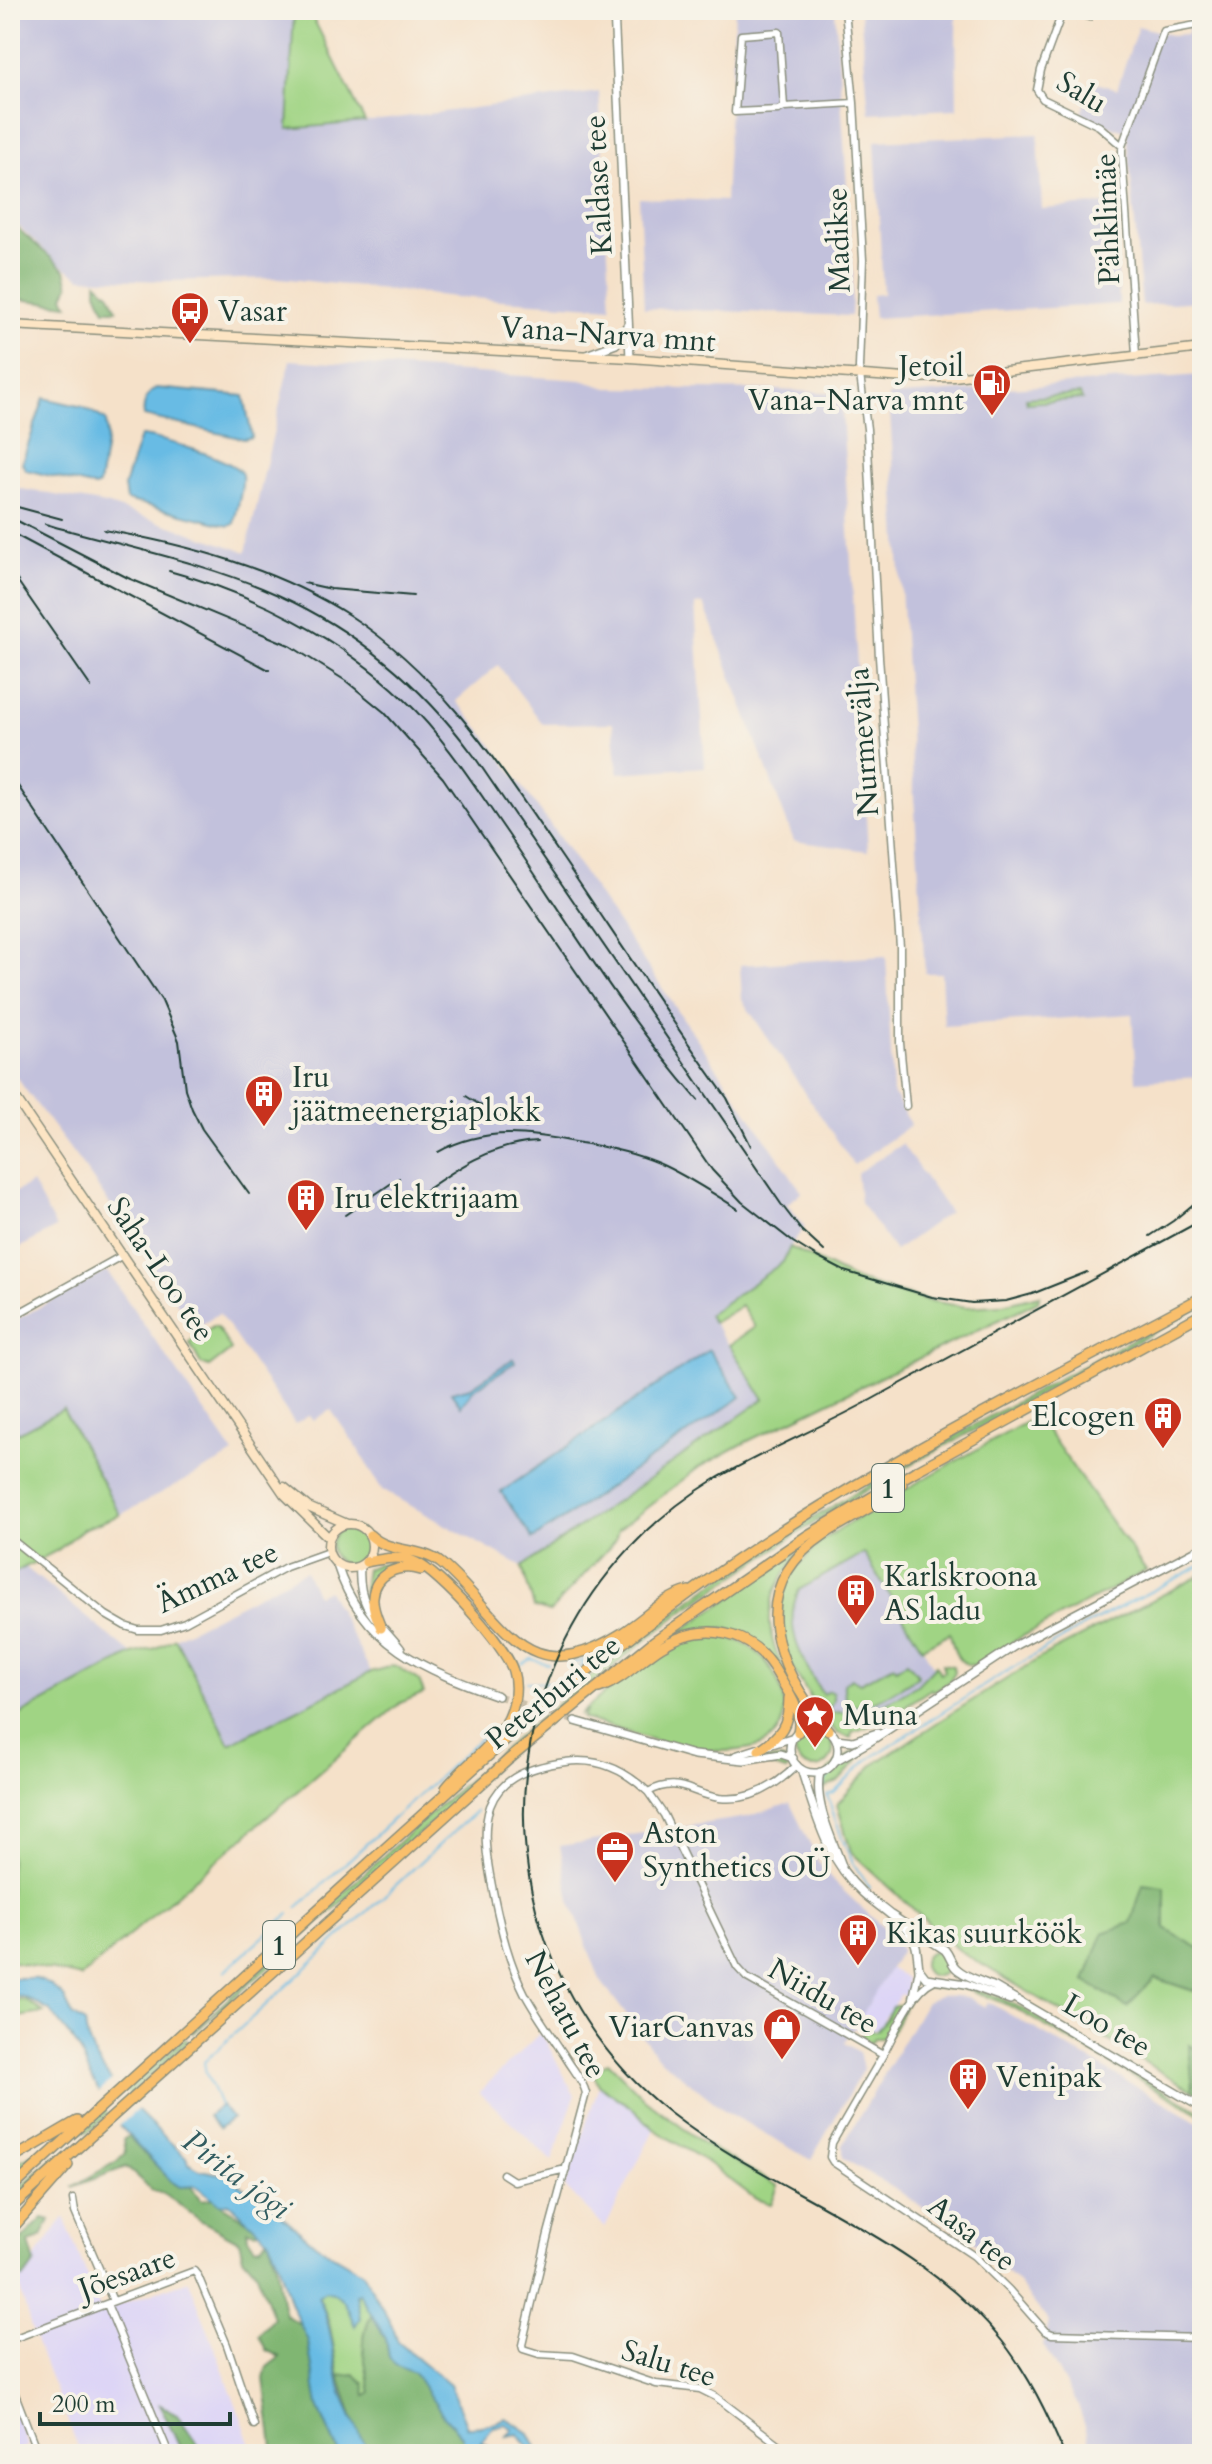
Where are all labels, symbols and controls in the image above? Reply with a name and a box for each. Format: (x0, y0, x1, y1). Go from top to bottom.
street label: Salu (1049, 61, 1115, 123)
street label: Kaldase tee (574, 114, 623, 256)
street label: Pähklimäe (1085, 152, 1130, 286)
street label: Madikse (816, 187, 861, 293)
bus stop icon: Vasar (169, 290, 211, 345)
place label: Vasar (218, 291, 287, 332)
street label: Vana-Narva mnt (499, 307, 718, 363)
place label: Jetoil Vana-Narva mnt (748, 346, 965, 421)
fuel station icon: Jetoil Vana-Narva mnt (971, 362, 1013, 417)
street label: Nurmevälja (838, 666, 889, 818)
place label: Iru jäätmeenergiaplokk (288, 1057, 541, 1132)
building icon: Iru jäätmeenergiaplokk (243, 1073, 285, 1128)
building icon: Iru elektrijaam (285, 1177, 327, 1232)
place label: Iru elektrijaam (334, 1178, 520, 1219)
street label: Saha-Loo tee (97, 1189, 224, 1350)
building icon: Elcogen (1142, 1395, 1184, 1450)
place label: Elcogen (1031, 1396, 1135, 1437)
road number: 1 (872, 1464, 904, 1512)
street label: Ämma tee (150, 1531, 285, 1623)
place label: Karlskroona AS ladu (884, 1556, 1037, 1631)
building icon: Karlskroona AS ladu (835, 1572, 877, 1627)
street label: Peterburi tee (477, 1625, 629, 1759)
place icon: Muna (794, 1694, 836, 1749)
place label: Muna (843, 1695, 918, 1736)
place label: Aston Synthetics OÜ (643, 1813, 831, 1888)
office icon: Aston Synthetics OÜ (594, 1829, 636, 1884)
building icon: Kikas suurköök (837, 1912, 879, 1967)
place label: Kikas suurköök (886, 1913, 1082, 1954)
road number: 1 (263, 1921, 295, 1969)
street label: Nehatu tee (515, 1943, 616, 2085)
street label: Niidu tee (761, 1949, 885, 2044)
street label: Loo tee (1055, 1984, 1158, 2067)
shop icon: ViarCanvas (761, 2006, 803, 2061)
place label: ViarCanvas (608, 2007, 754, 2048)
building icon: Venipak (947, 2056, 989, 2111)
place label: Venipak (996, 2057, 1102, 2098)
water label: Pirita jõgi (173, 2120, 300, 2230)
street label: Aasa tee (919, 2186, 1025, 2281)
street label: Jõesaare (69, 2237, 181, 2311)
street label: Salu tee (617, 2330, 721, 2397)
scale bar (40, 2376, 230, 2426)
text: 200 m (52, 2388, 116, 2421)

